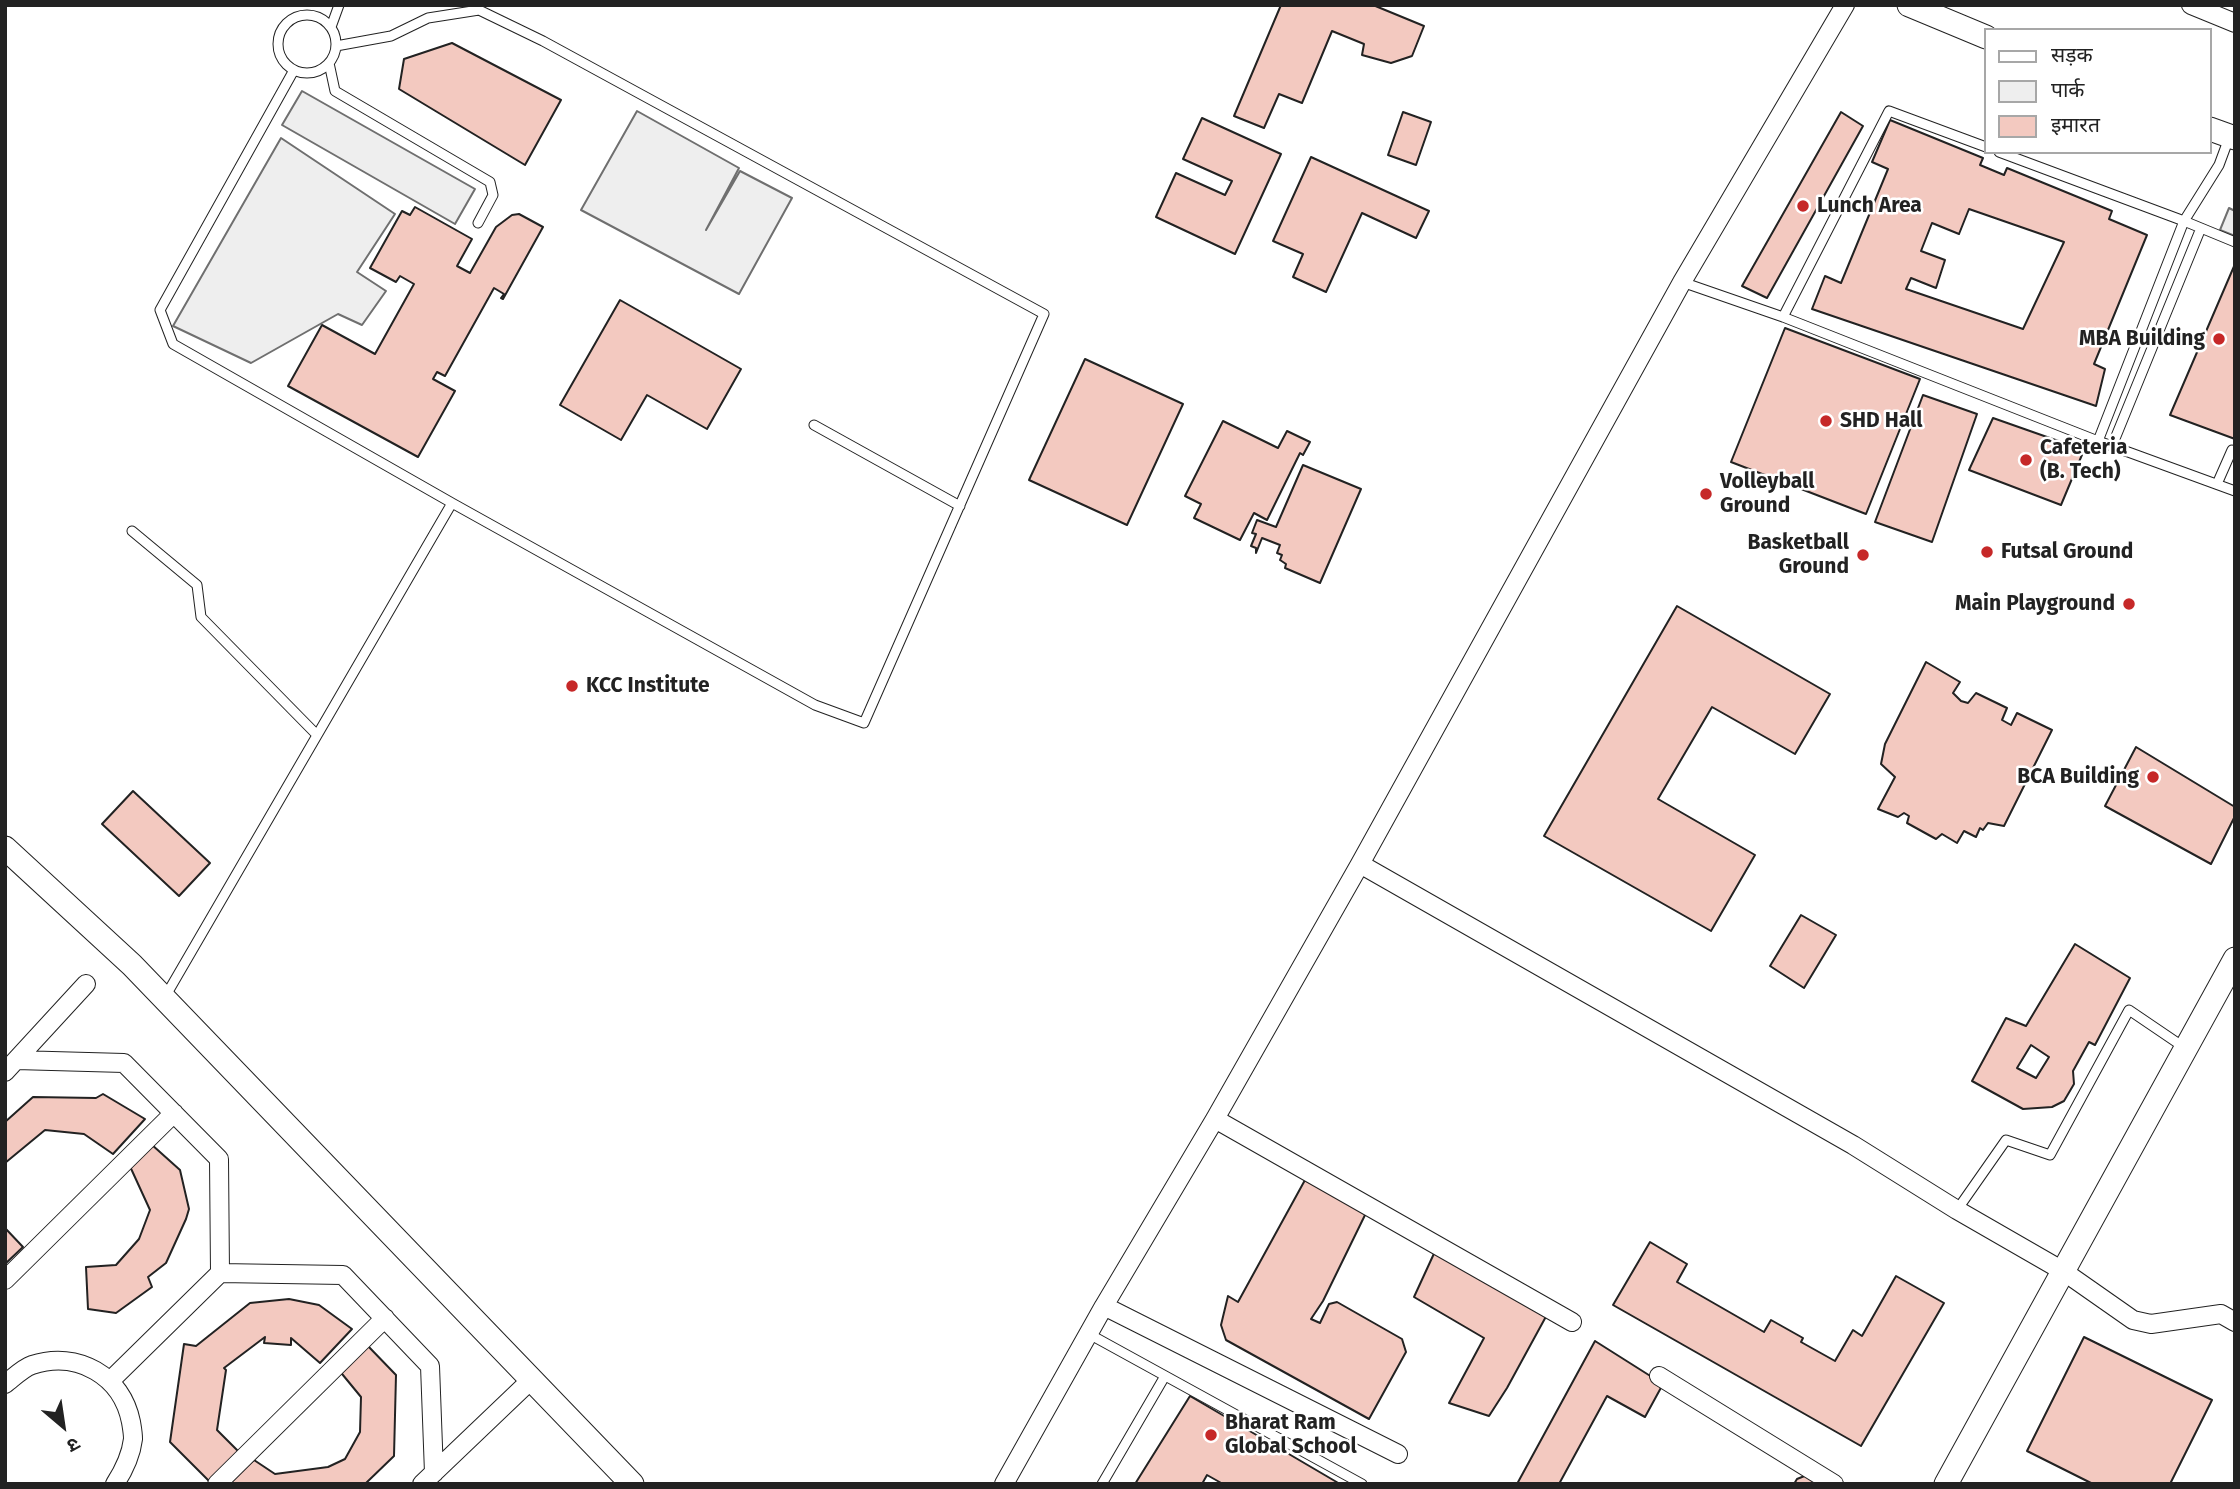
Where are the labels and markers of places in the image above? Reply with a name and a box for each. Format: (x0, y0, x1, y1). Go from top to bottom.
place label: Lunch Area (1817, 193, 1922, 219)
marker: Lunch Area (1795, 198, 1811, 214)
place label: MBA Building (2079, 326, 2205, 352)
marker: MBA Building (2211, 331, 2227, 347)
place label: SHD Hall (1840, 408, 1922, 434)
marker: SHD Hall (1818, 413, 1834, 429)
place label: Cafeteria (B. Tech) (2040, 435, 2127, 485)
marker: Cafeteria (B. Tech) (2018, 452, 2034, 468)
place label: Volleyball Ground (1720, 469, 1814, 519)
marker: Volleyball Ground (1698, 486, 1714, 502)
place label: Basketball Ground (1747, 530, 1849, 580)
place label: Futsal Ground (2001, 539, 2133, 565)
marker: Futsal Ground (1979, 544, 1995, 560)
marker: Basketball Ground (1855, 547, 1871, 563)
place label: Main Playground (1955, 591, 2115, 617)
marker: Main Playground (2121, 596, 2137, 612)
place label: KCC Institute (586, 673, 710, 699)
marker: KCC Institute (564, 678, 580, 694)
place label: BCA Building (2017, 764, 2139, 790)
marker: BCA Building (2145, 769, 2161, 785)
place label: Bharat Ram Global School (1225, 1410, 1357, 1460)
marker: Bharat Ram Global School (1203, 1427, 1219, 1443)

